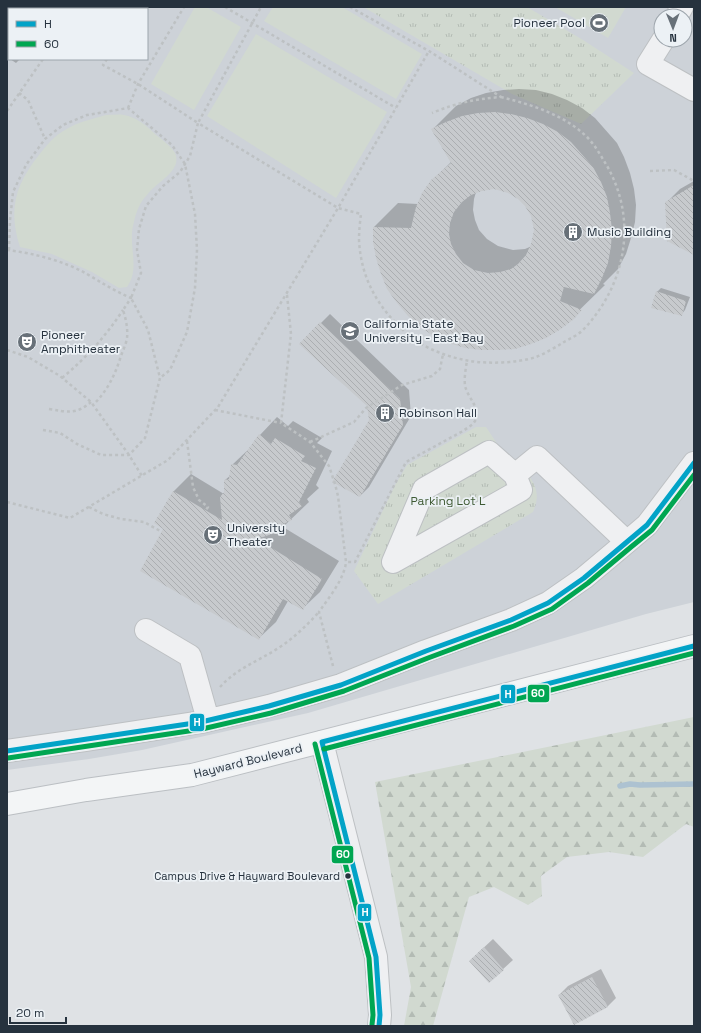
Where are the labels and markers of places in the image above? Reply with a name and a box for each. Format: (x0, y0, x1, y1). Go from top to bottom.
sports icon: Pioneer Pool (588, 12, 610, 34)
place label: Pioneer Pool (513, 15, 585, 31)
building icon: Music Building (562, 221, 584, 243)
place label: Music Building (587, 224, 671, 240)
place label: California State University - East Bay (364, 316, 484, 346)
school or university icon: California State University - East Bay (339, 320, 361, 342)
place label: Pioneer Amphitheater (41, 327, 121, 357)
theatre icon: Pioneer Amphitheater (16, 331, 38, 353)
building icon: Robinson Hall (374, 402, 396, 424)
place label: Robinson Hall (399, 405, 477, 421)
place label: University Theater (227, 520, 285, 550)
theatre icon: University Theater (202, 524, 224, 546)
place label: Campus Drive & Hayward Boulevard (154, 869, 340, 883)
marker: Campus Drive & Hayward Boulevard (343, 871, 353, 881)

